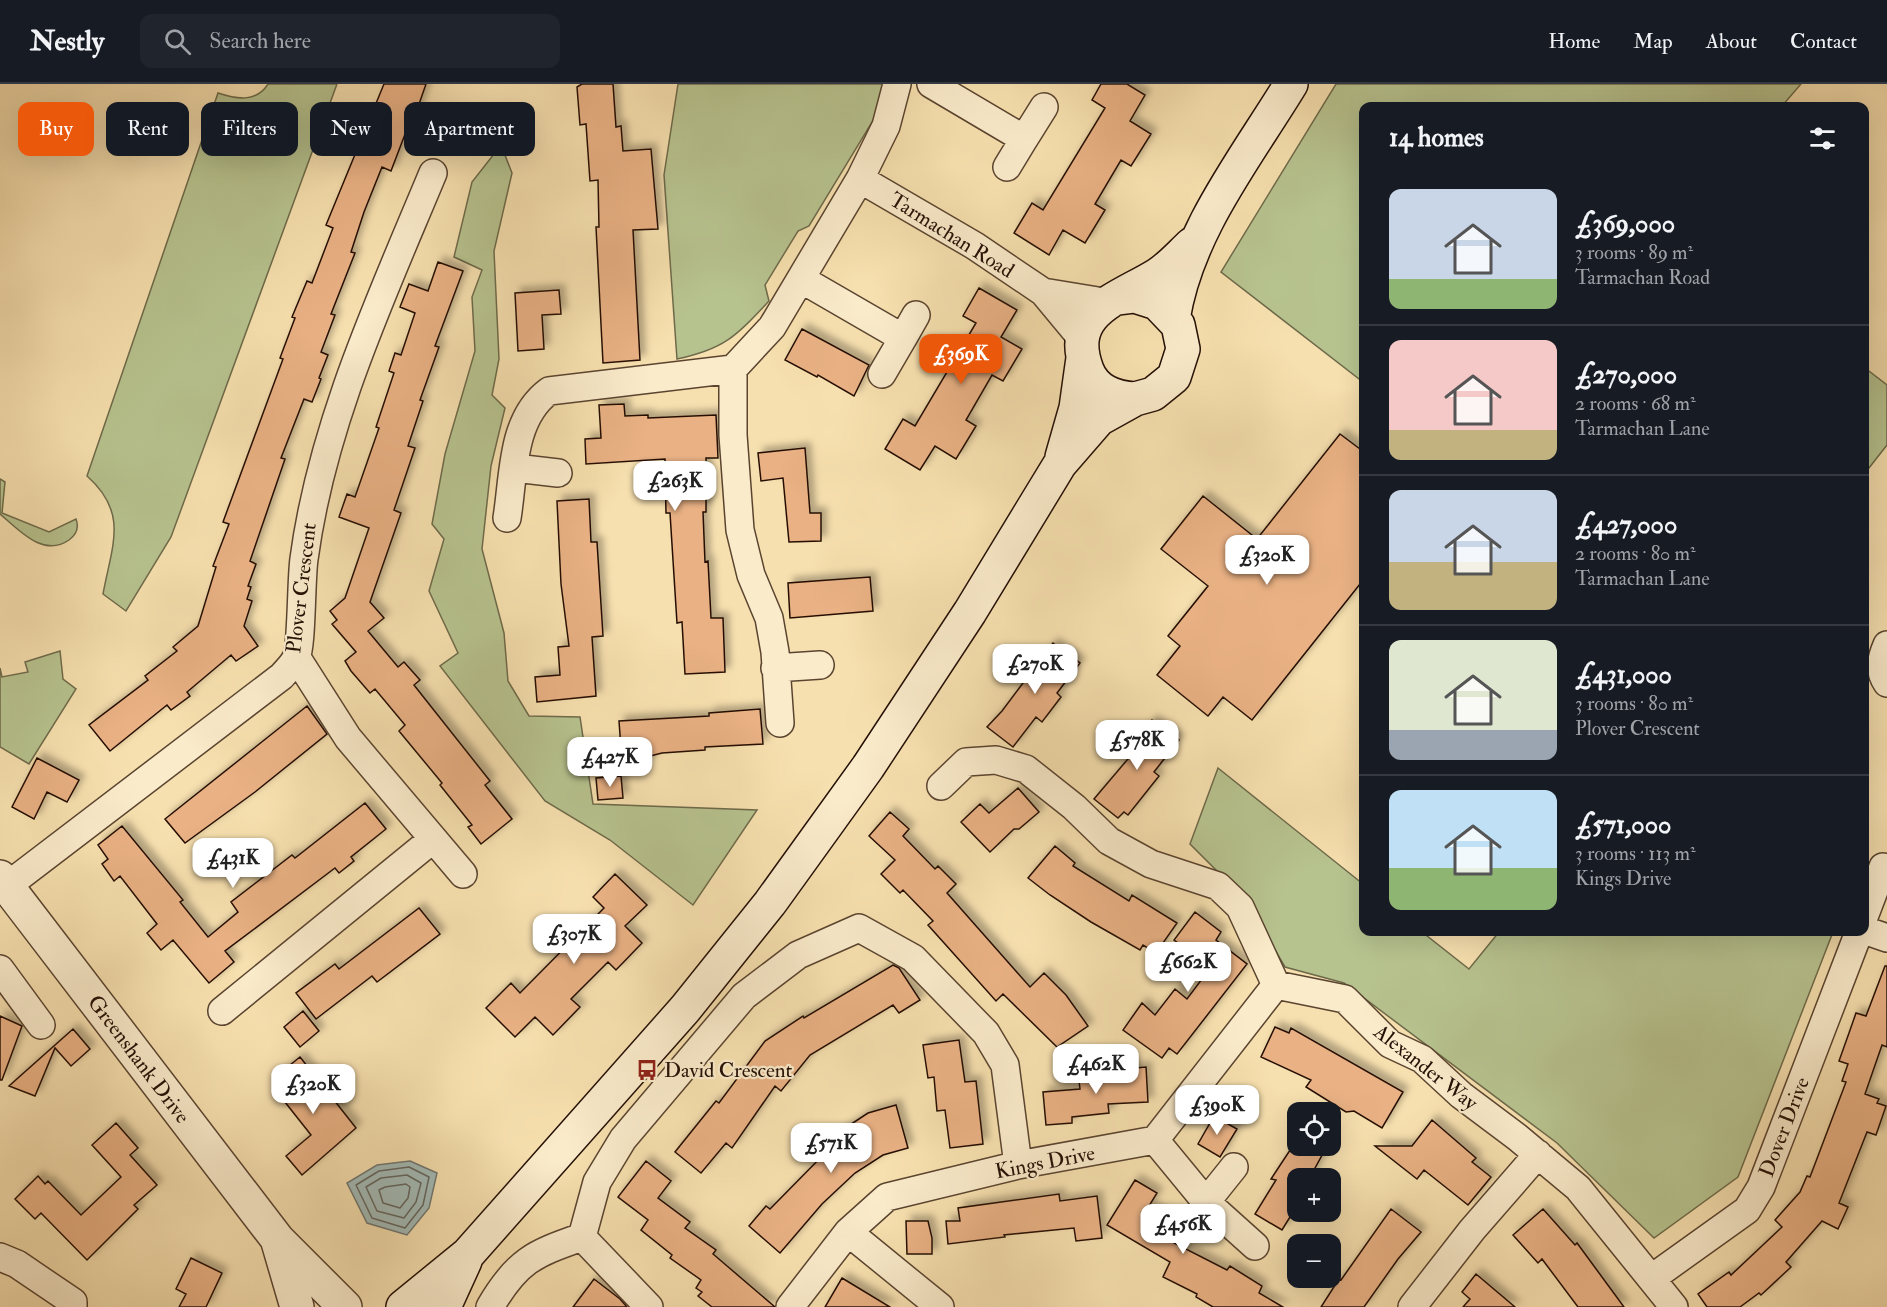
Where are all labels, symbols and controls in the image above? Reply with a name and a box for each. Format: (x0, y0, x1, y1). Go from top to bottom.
search box (140, 14, 560, 68)
text: Nestly (30, 24, 104, 59)
icon: search (161, 25, 194, 58)
text: Search here (209, 27, 311, 55)
text: Home (1548, 28, 1600, 55)
text: Map (1633, 28, 1673, 55)
text: About (1706, 28, 1757, 55)
text: Contact (1790, 28, 1857, 55)
chip: Buy (18, 102, 94, 156)
chip: Rent (106, 102, 189, 156)
chip: Filters (201, 102, 298, 156)
chip: New (310, 102, 392, 156)
chip: Apartment (404, 102, 535, 156)
text: 14 homes (1389, 122, 1484, 154)
icon: filters (1806, 122, 1839, 155)
street label: Tarmachan Road (884, 186, 1020, 285)
text: £369,000 (1575, 208, 1675, 240)
icon: home (1437, 213, 1509, 285)
text: 3 rooms · 89 m² (1575, 240, 1693, 265)
text: Tarmachan Road (1575, 265, 1710, 290)
pin: £369K (919, 334, 1003, 385)
text: £369K (933, 341, 989, 366)
text: £270,000 (1575, 359, 1677, 391)
icon: home (1437, 364, 1509, 436)
text: 2 rooms · 68 m² (1575, 391, 1696, 416)
text: Tarmachan Lane (1575, 416, 1710, 441)
pin: £263K (633, 461, 717, 512)
text: £263K (647, 468, 703, 493)
text: £427,000 (1575, 509, 1677, 541)
icon: home (1437, 514, 1509, 586)
street label: Plover Crescent (280, 521, 323, 655)
pin: £320K (1225, 535, 1309, 586)
text: 2 rooms · 80 m² (1575, 541, 1696, 566)
text: £320K (1239, 542, 1295, 567)
text: Tarmachan Lane (1575, 566, 1710, 591)
pin: £270K (993, 644, 1077, 695)
text: £270K (1007, 651, 1063, 676)
text: £431,000 (1575, 659, 1672, 691)
icon: home (1437, 664, 1509, 736)
text: 3 rooms · 80 m² (1575, 691, 1693, 716)
text: Plover Crescent (1575, 716, 1700, 741)
pin: £578K (1095, 720, 1179, 771)
text: £578K (1110, 727, 1164, 752)
pin: £427K (568, 737, 652, 788)
text: £427K (581, 744, 639, 769)
text: £571,000 (1575, 809, 1671, 841)
icon: home (1437, 814, 1509, 886)
pin: £431K (191, 838, 275, 889)
text: 3 rooms · 113 m² (1575, 841, 1696, 866)
text: £431K (206, 845, 260, 870)
text: Kings Drive (1575, 866, 1671, 891)
pin: £307K (532, 914, 616, 965)
text: £307K (547, 921, 601, 946)
pin: £662K (1146, 942, 1230, 993)
text: £662K (1159, 949, 1217, 974)
street label: Greenshank Drive (81, 990, 196, 1129)
street label: Alexander Way (1367, 1018, 1484, 1117)
pin: £462K (1054, 1044, 1138, 1095)
text: £462K (1067, 1051, 1125, 1076)
place label: David Crescent (664, 1057, 793, 1084)
bus stop icon: David Crescent (635, 1058, 659, 1082)
pin: £320K (271, 1064, 355, 1115)
text: £320K (285, 1071, 341, 1096)
street label: Dover Drive (1753, 1073, 1816, 1181)
pin: £390K (1175, 1085, 1259, 1136)
text: £390K (1189, 1092, 1245, 1117)
map controls (1287, 1102, 1341, 1288)
button: locate (1287, 1102, 1341, 1156)
pin: £571K (789, 1123, 873, 1174)
text: £571K (805, 1130, 857, 1155)
street label: Kings Drive (993, 1140, 1098, 1185)
button: + (1287, 1168, 1341, 1222)
pin: £456K (1141, 1204, 1225, 1255)
text: £456K (1154, 1211, 1212, 1236)
button: − (1287, 1234, 1341, 1288)

